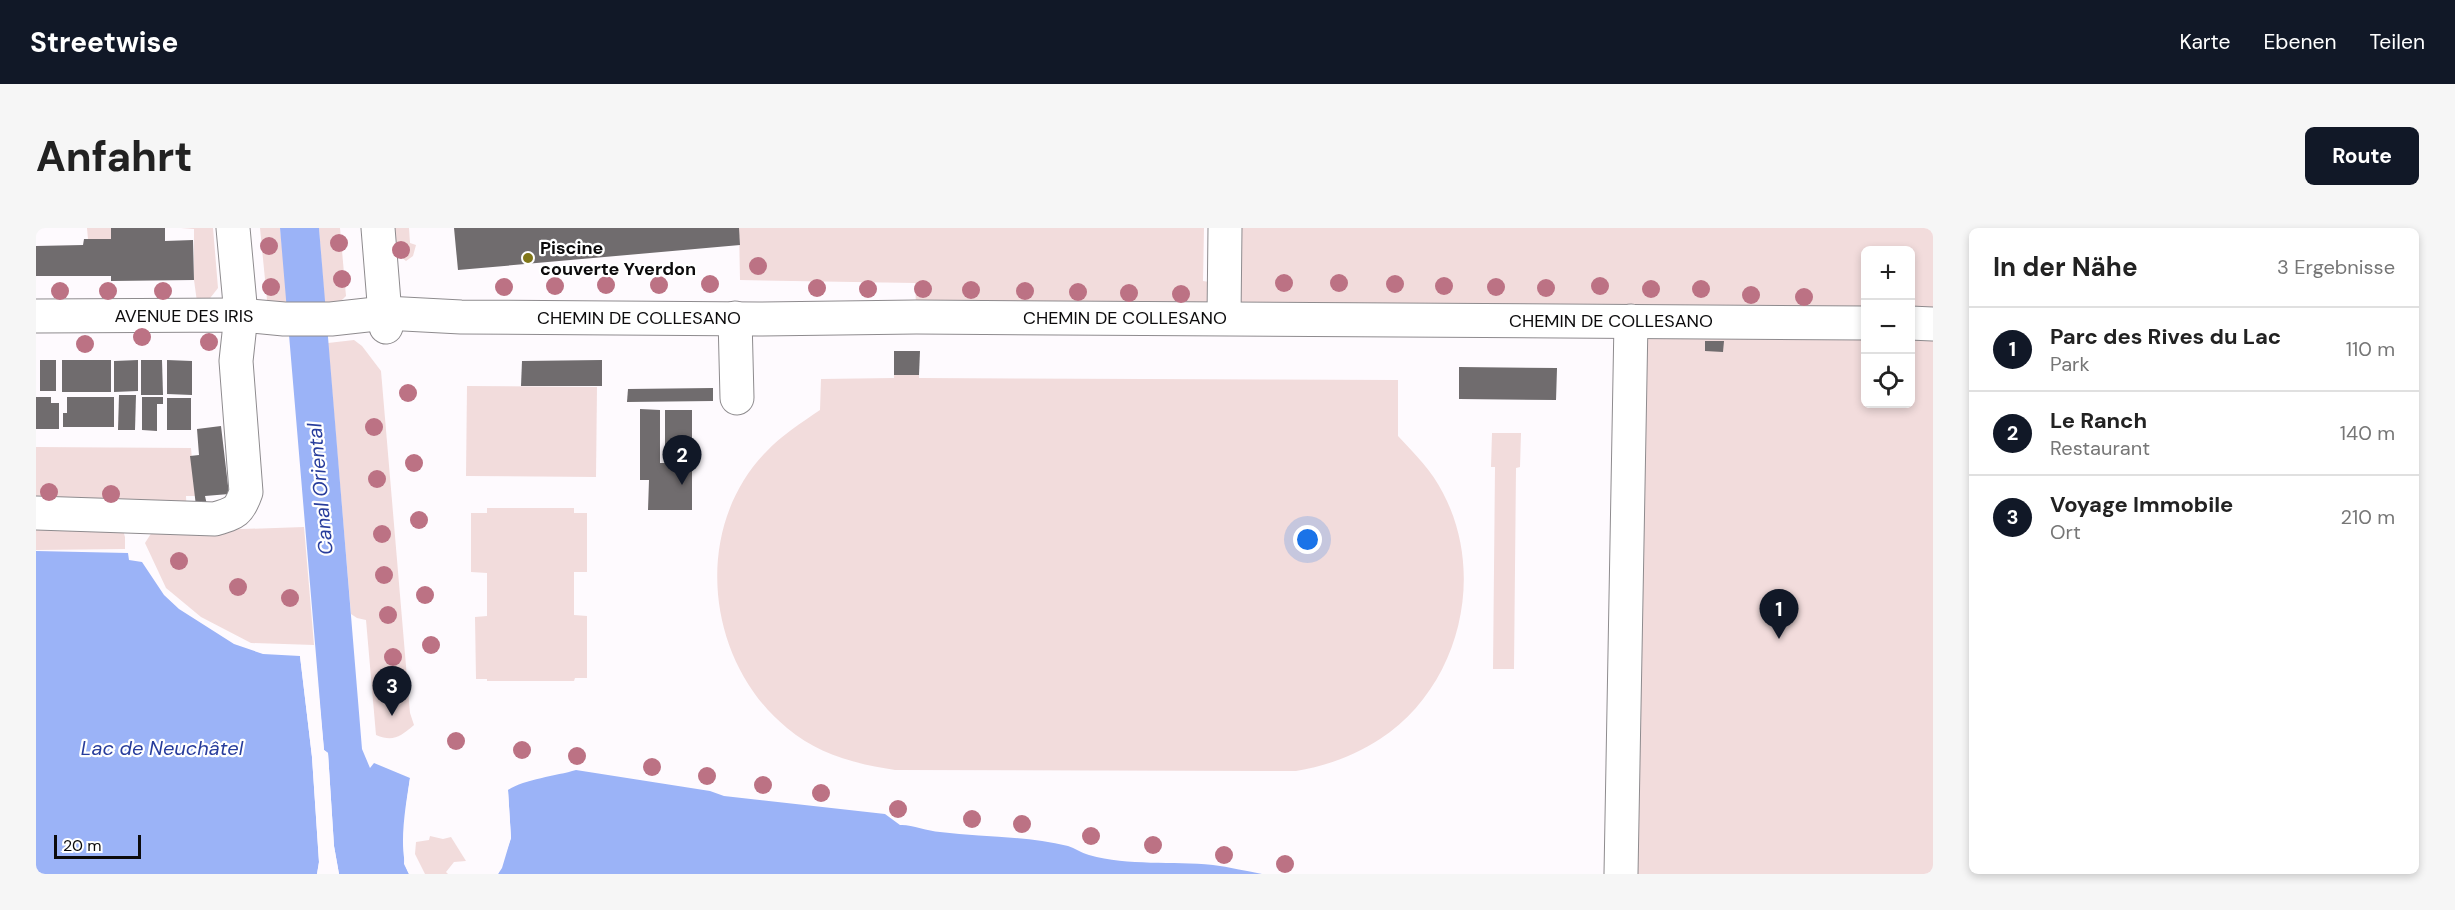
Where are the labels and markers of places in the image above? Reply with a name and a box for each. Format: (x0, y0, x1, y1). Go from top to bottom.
place label: Piscine couverte Yverdon (540, 236, 696, 281)
marker: Piscine couverte Yverdon (521, 251, 535, 265)
pin: 2 (662, 436, 702, 485)
pin: 1 (1760, 590, 1798, 639)
pin: 3 (372, 666, 412, 716)

